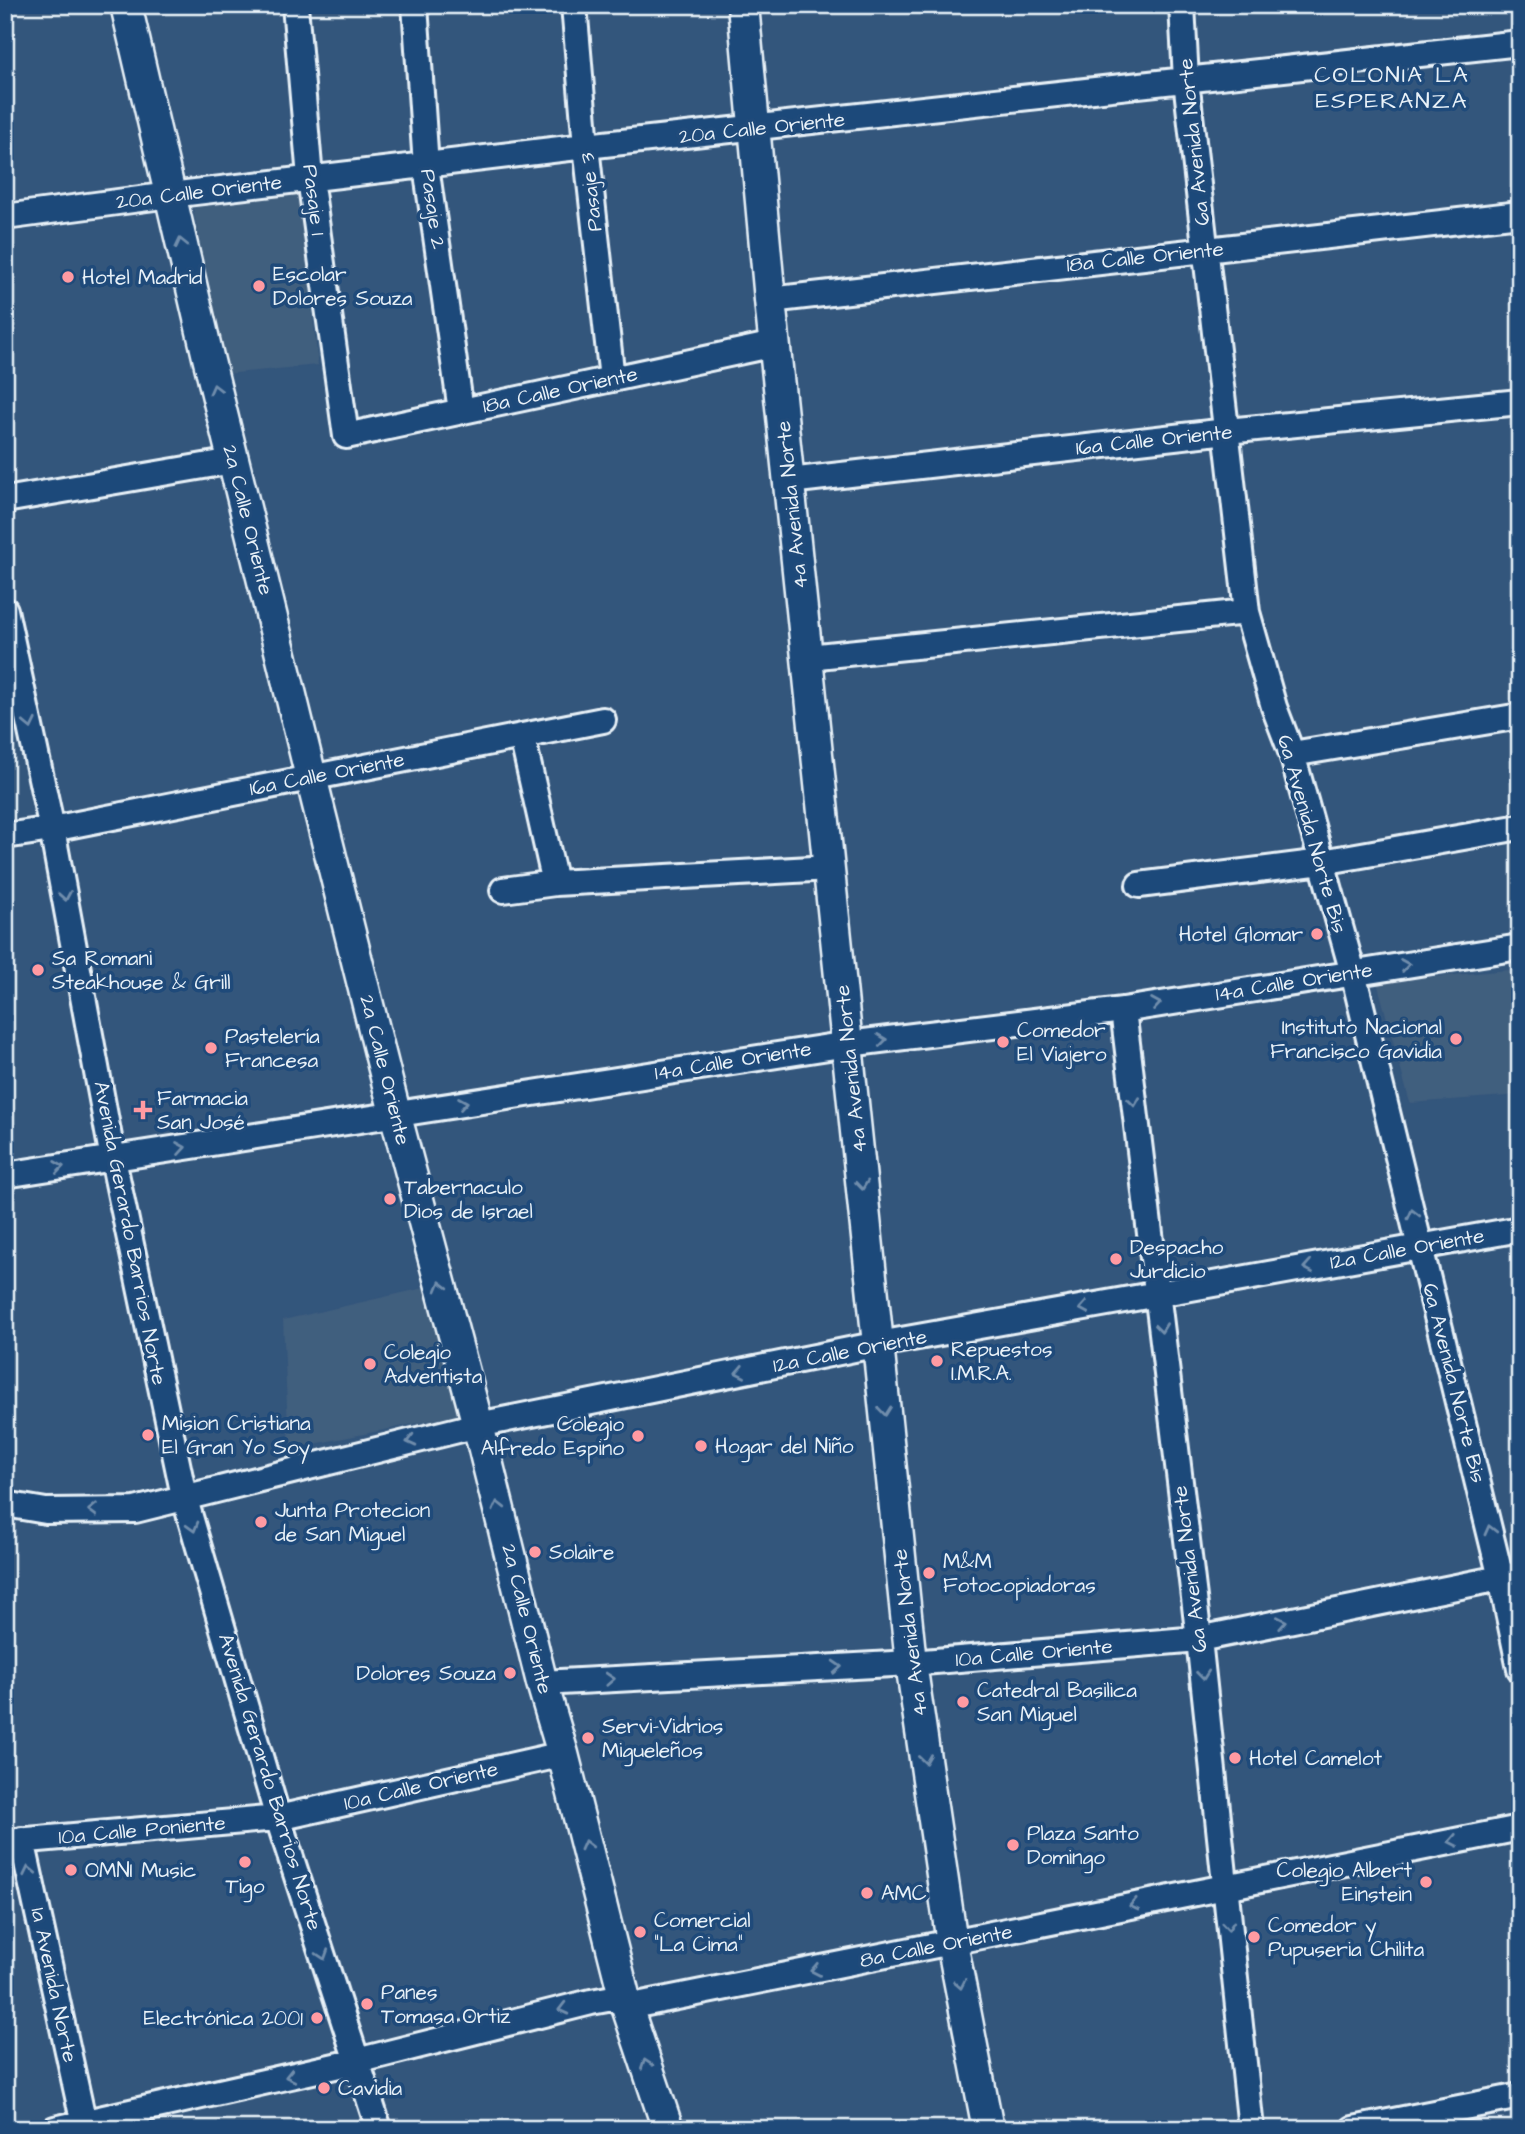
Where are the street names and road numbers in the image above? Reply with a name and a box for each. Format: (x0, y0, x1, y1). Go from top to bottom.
street label: 6a Avenida Norte (1171, 57, 1217, 227)
street label: 20a Calle Oriente (678, 105, 846, 151)
street label: Pasaje 3 (572, 151, 610, 233)
street label: Pasaje 1 (295, 163, 333, 238)
street label: 20a Calle Oriente (114, 167, 284, 217)
street label: Pasaje 2 (413, 167, 453, 251)
street label: 18a Calle Oriente (1065, 234, 1225, 280)
street label: 18a Calle Oriente (480, 359, 640, 421)
street label: 16a Calle Oriente (1074, 417, 1234, 463)
street label: 4a Avenida Norte (769, 419, 815, 591)
street label: 2a Calle Oriente (215, 442, 281, 598)
street label: 6a Avenida Norte Bis (1270, 731, 1354, 937)
street label: 16a Calle Oriente (247, 745, 407, 803)
street label: 14a Calle Oriente (1213, 955, 1375, 1009)
street label: 4a Avenida Norte (828, 983, 874, 1155)
street label: 2a Calle Oriente (352, 992, 418, 1148)
street label: 14a Calle Oriente (652, 1034, 814, 1088)
street label: Avenida Gerardo Barrios Norte (86, 1079, 174, 1387)
street label: 12a Calle Oriente (1328, 1221, 1486, 1277)
street label: 6a Avenida Norte Bis (1415, 1280, 1493, 1486)
street label: 12a Calle Oriente (771, 1322, 929, 1380)
street label: 6a Avenida Norte (1165, 1484, 1215, 1654)
street label: 2a Calle Oriente (494, 1541, 560, 1697)
street label: 4a Avenida Norte (885, 1547, 935, 1719)
street label: Avenida Gerardo Barrios Norte (211, 1630, 329, 1934)
street label: 10a Calle Oriente (954, 1632, 1114, 1674)
street label: 10a Calle Oriente (341, 1754, 501, 1818)
street label: 10a Calle Poniente (57, 1808, 227, 1852)
street label: 1a Avenida Norte (23, 1905, 85, 2065)
street label: 8a Calle Oriente (857, 1917, 1015, 1975)

